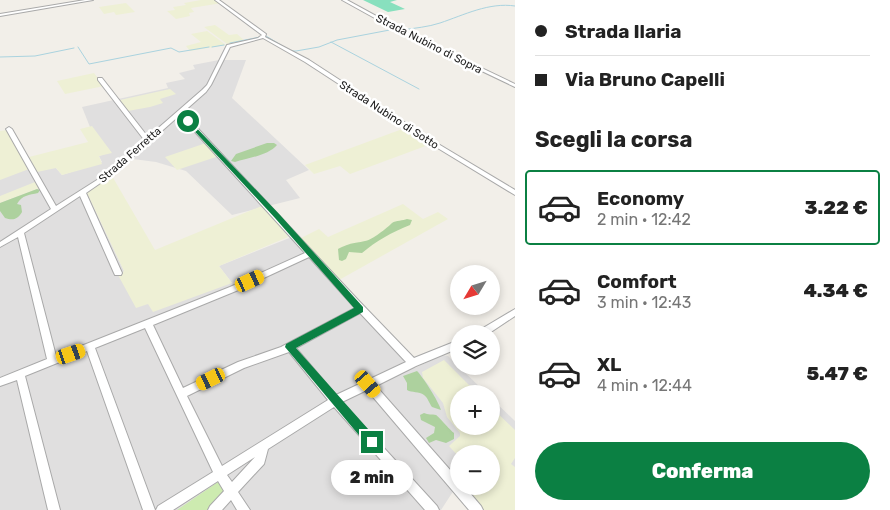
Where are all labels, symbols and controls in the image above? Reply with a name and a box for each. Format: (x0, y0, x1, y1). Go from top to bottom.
street label: Strada Nubino di Sopra (374, 12, 484, 76)
text: Strada Ilaria (565, 20, 681, 43)
text: Via Bruno Capelli (565, 68, 725, 91)
street label: Strada Nubino di Sotto (337, 78, 441, 152)
route start (177, 110, 199, 132)
street label: Strada Ferretta (96, 124, 164, 186)
text: Scegli la corsa (535, 126, 692, 153)
icon: car (537, 185, 582, 230)
text: Economy (597, 187, 684, 210)
text: 3.22 € (805, 196, 868, 219)
text: 2 min · 12:42 (597, 210, 691, 229)
north arrow (450, 265, 500, 315)
map controls (450, 265, 500, 495)
car (233, 268, 266, 294)
icon: car (537, 268, 582, 313)
text: Comfort (597, 270, 677, 293)
text: 4.34 € (803, 279, 868, 302)
text: 3 min · 12:43 (597, 293, 691, 312)
button: layers (450, 325, 500, 375)
car (54, 342, 87, 366)
icon: car (537, 351, 582, 396)
text: XL (597, 353, 621, 376)
text: 5.47 € (806, 362, 868, 385)
car (194, 366, 227, 392)
car (352, 368, 383, 400)
text: 4 min · 12:44 (597, 376, 692, 395)
button: + (450, 385, 500, 435)
route end (361, 431, 383, 453)
button: Conferma (535, 442, 870, 500)
button: − (450, 445, 500, 495)
callout: 2 min (331, 460, 413, 494)
text: 2 min (350, 468, 394, 487)

